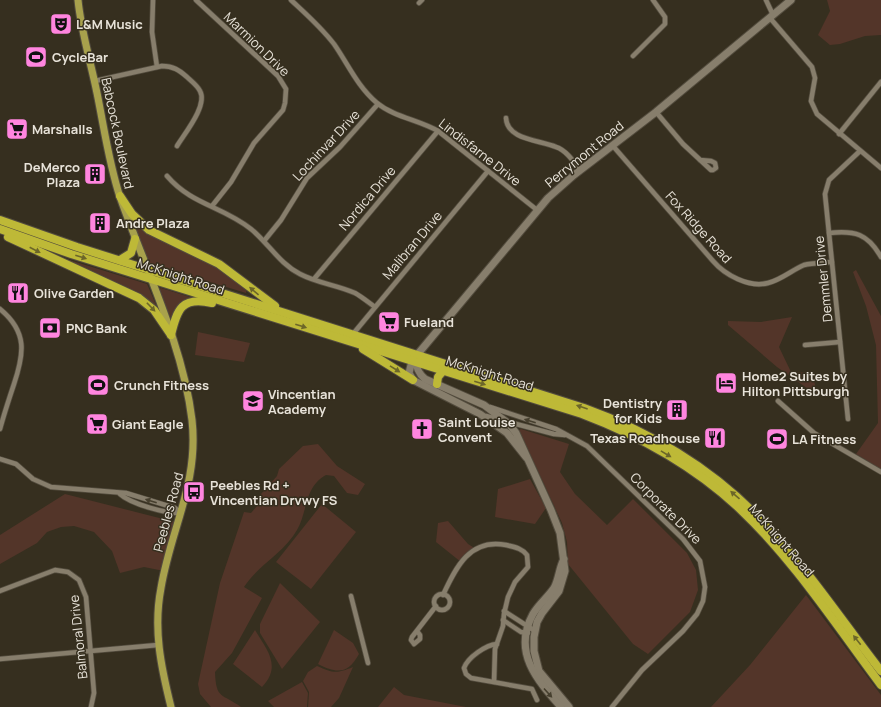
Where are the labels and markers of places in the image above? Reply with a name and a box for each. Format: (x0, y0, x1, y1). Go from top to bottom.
theatre icon: L&M Music (48, 11, 74, 37)
place label: L&M Music (76, 15, 143, 33)
sports icon: CycleBar (23, 44, 49, 70)
place label: CycleBar (52, 48, 108, 66)
supermarket icon: Marshalls (4, 116, 30, 142)
place label: Marshalls (32, 120, 93, 138)
place label: DeMerco Plaza (24, 158, 80, 191)
building icon: DeMerco Plaza (82, 161, 108, 187)
building icon: Andre Plaza (87, 210, 113, 236)
place label: Andre Plaza (116, 214, 190, 232)
restaurant icon: Olive Garden (5, 280, 31, 306)
place label: Olive Garden (34, 284, 114, 302)
supermarket icon: Fueland (376, 309, 402, 335)
place label: Fueland (404, 313, 454, 331)
bank icon: PNC Bank (37, 315, 63, 341)
place label: PNC Bank (66, 319, 128, 337)
place label: Home2 Suites by Hilton Pittsburgh (742, 367, 849, 400)
hotel icon: Home2 Suites by Hilton Pittsburgh (713, 370, 739, 396)
sports icon: Crunch Fitness (85, 372, 111, 398)
place label: Crunch Fitness (114, 376, 209, 394)
place label: Vincentian Academy (268, 385, 336, 418)
school or university icon: Vincentian Academy (240, 388, 266, 414)
place label: Dentistry for Kids (603, 394, 663, 427)
building icon: Dentistry for Kids (664, 397, 690, 423)
supermarket icon: Giant Eagle (84, 411, 110, 437)
place label: Saint Louise Convent (438, 413, 516, 446)
place label: Giant Eagle (112, 415, 184, 433)
church icon: Saint Louise Convent (409, 416, 435, 442)
restaurant icon: Texas Roadhouse (702, 425, 728, 451)
sports icon: LA Fitness (764, 426, 790, 452)
place label: Texas Roadhouse (590, 429, 700, 447)
place label: LA Fitness (792, 430, 856, 448)
place label: Peebles Rd + Vincentian Drvwy FS (210, 476, 338, 509)
bus stop icon: Peebles Rd + Vincentian Drvwy FS (181, 479, 207, 505)

